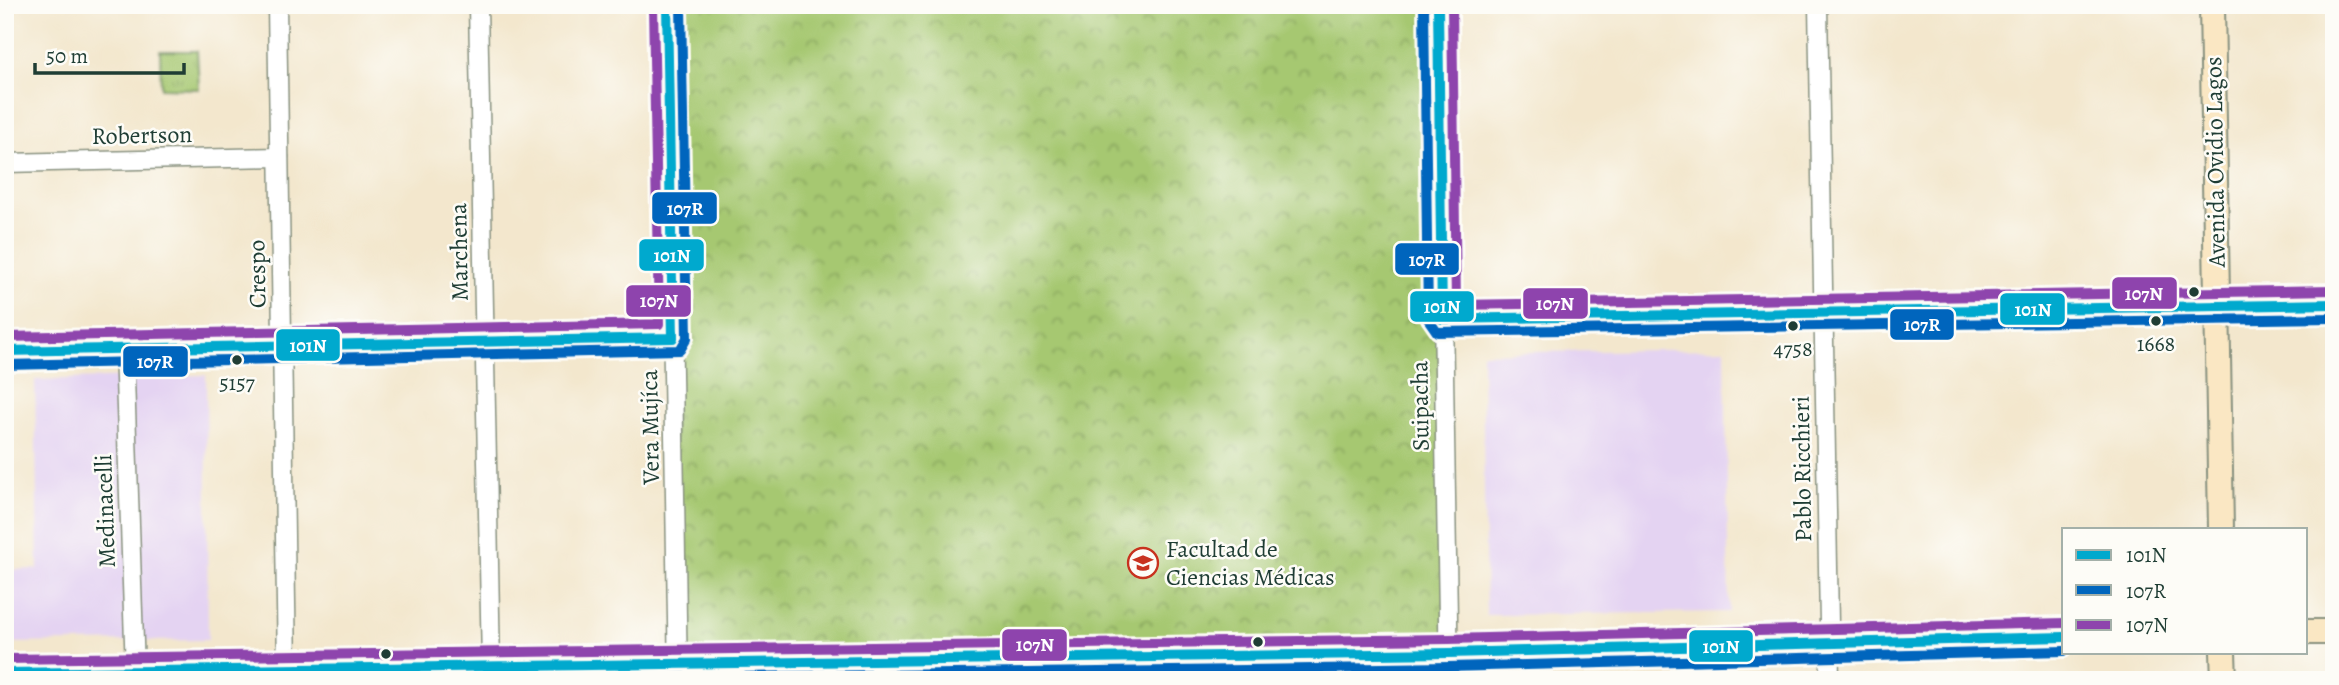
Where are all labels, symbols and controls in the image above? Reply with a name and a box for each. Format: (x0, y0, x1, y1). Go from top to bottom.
scale bar (35, 32, 184, 76)
text: 50 m (46, 42, 88, 70)
street label: Avenida Ovidio Lagos (2197, 56, 2233, 269)
street label: Robertson (91, 118, 193, 152)
line badge: 107R (651, 191, 718, 225)
text: 107R (667, 196, 704, 222)
street label: Marchena (442, 202, 476, 301)
line badge: 101N (638, 238, 705, 272)
street label: Crespo (240, 239, 274, 309)
line badge: 107R (1394, 242, 1460, 276)
text: 101N (654, 243, 691, 269)
text: 107R (1409, 247, 1446, 273)
line badge: 107N (2111, 276, 2178, 310)
text: 107N (2125, 281, 2163, 307)
line badge: 107N (625, 284, 692, 318)
unlabelled marker (2187, 285, 2201, 299)
line badge: 107N (1522, 287, 1589, 320)
text: 107N (640, 288, 678, 314)
line badge: 101N (1409, 290, 1475, 323)
text: 107N (1536, 291, 1574, 317)
line badge: 101N (1999, 292, 2066, 326)
text: 101N (1424, 294, 1461, 320)
text: 101N (2015, 297, 2052, 323)
line badge: 107R (1889, 308, 1955, 341)
text: 107R (1904, 312, 1941, 338)
marker: 1668 (2149, 314, 2163, 328)
marker: 4758 (1786, 319, 1800, 333)
line badge: 101N (275, 328, 341, 362)
place label: 1668 (2137, 329, 2175, 359)
text: 101N (290, 333, 327, 359)
place label: 4758 (1773, 334, 1813, 364)
line badge: 107R (122, 345, 189, 378)
text: 107R (137, 349, 174, 375)
marker: 5157 (230, 353, 244, 367)
street label: Suipacha (1403, 360, 1437, 452)
place label: 5157 (219, 368, 256, 398)
street label: Vera Mujíca (633, 368, 667, 486)
street label: Pablo Ricchieri (1785, 396, 1819, 542)
street label: Medinacelli (87, 454, 123, 568)
legend (2062, 528, 2308, 654)
place label: Facultad de Ciencias Médicas (1166, 533, 1335, 593)
text: 101N (2126, 541, 2167, 569)
school or university icon: Facultad de Ciencias Médicas (1126, 546, 1160, 580)
text: 107R (2126, 577, 2166, 605)
text: 107N (2126, 611, 2168, 639)
line badge: 107N (1001, 628, 1068, 662)
line badge: 101N (1688, 629, 1754, 663)
text: 107N (1016, 632, 1054, 658)
text: 101N (1703, 634, 1740, 660)
unlabelled marker (1251, 635, 1265, 649)
unlabelled marker (379, 647, 393, 661)

